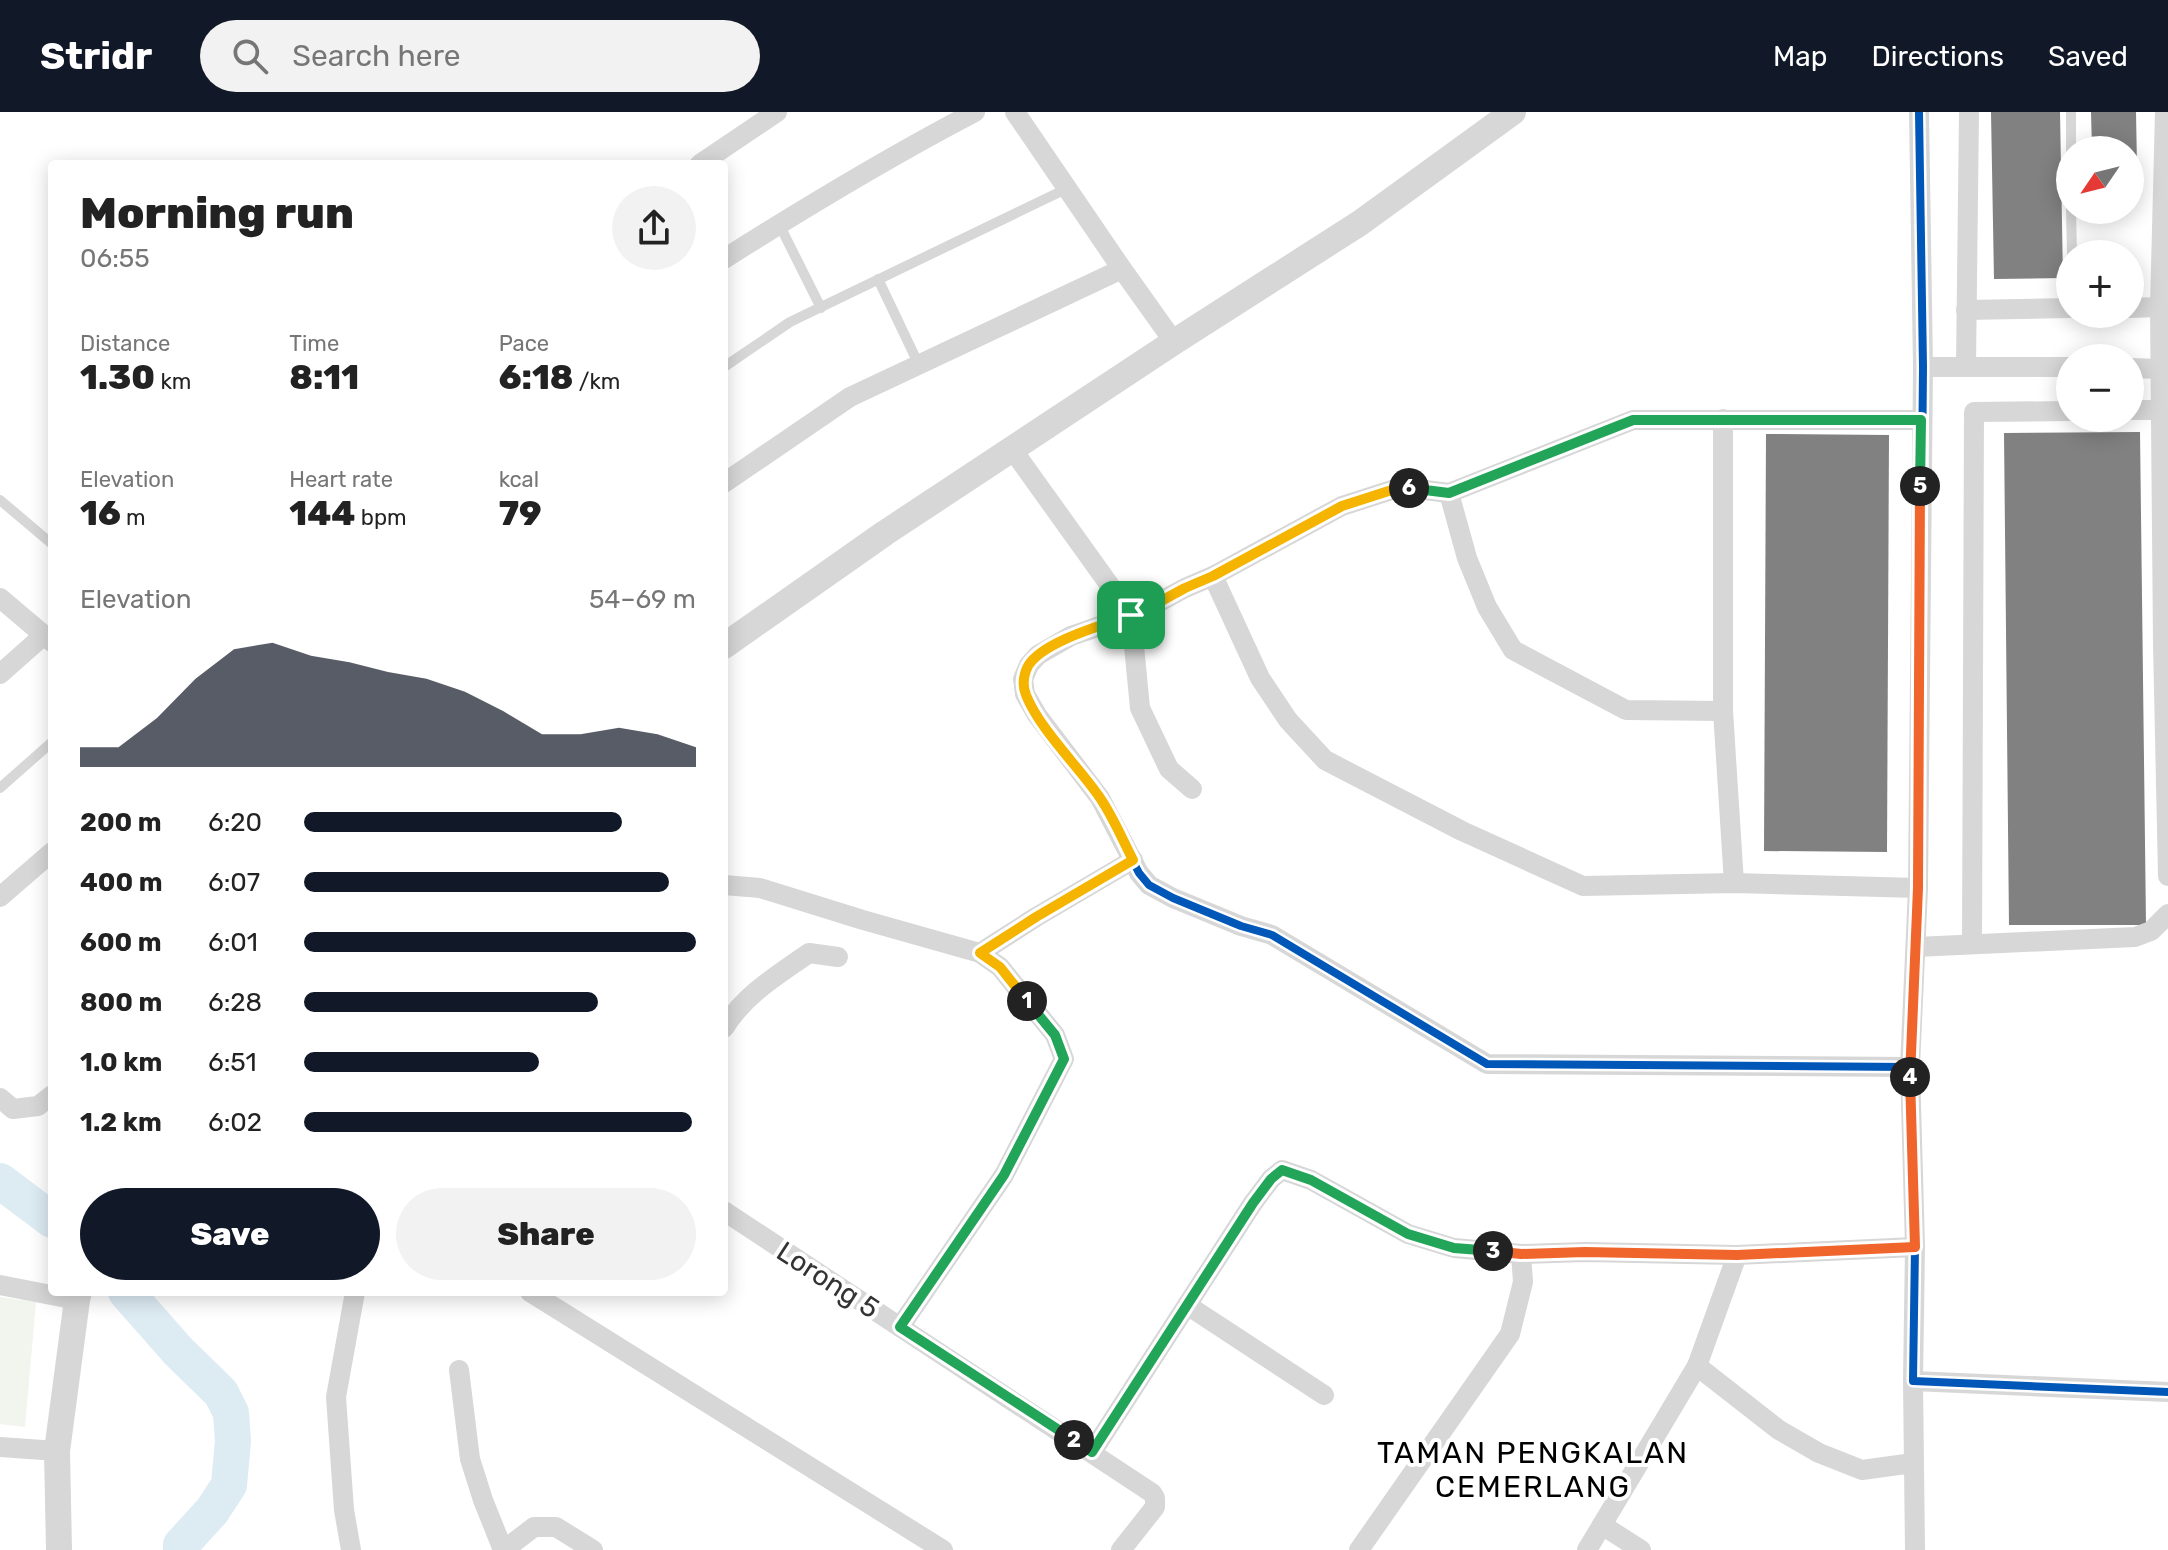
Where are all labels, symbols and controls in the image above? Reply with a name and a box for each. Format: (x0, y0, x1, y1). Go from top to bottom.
search box (200, 20, 760, 92)
text: Stridr (40, 33, 152, 79)
icon: search (228, 34, 272, 78)
text: Search here (292, 38, 461, 74)
text: Map (1773, 40, 1827, 73)
text: Directions (1871, 40, 2004, 73)
text: Saved (2048, 40, 2128, 73)
north arrow (2056, 136, 2144, 224)
map controls (2056, 136, 2144, 432)
button: share (612, 186, 696, 270)
text: Morning run (80, 187, 354, 239)
button: + (2056, 240, 2144, 328)
text: 06:55 (80, 243, 150, 274)
text: Distance (80, 330, 170, 357)
text: Time (289, 330, 339, 357)
text: Pace (499, 330, 549, 357)
button: − (2056, 344, 2144, 432)
text: 1.30 (80, 357, 155, 398)
text: 8:11 (289, 357, 359, 398)
text: 6:18 (499, 357, 573, 398)
text: km (155, 368, 191, 395)
text: /km (573, 368, 620, 395)
text: Elevation (80, 466, 174, 493)
text: Heart rate (289, 466, 393, 493)
text: kcal (499, 466, 539, 493)
pin: 5 (1900, 466, 1940, 506)
pin: 6 (1389, 468, 1429, 508)
text: 5 (1913, 472, 1927, 499)
text: 6 (1402, 474, 1416, 501)
text: 16 (80, 493, 121, 534)
text: 144 (289, 493, 355, 534)
text: 79 (499, 493, 542, 534)
text: m (121, 504, 146, 531)
text: bpm (355, 504, 407, 531)
pin (1097, 581, 1165, 649)
text: Elevation (80, 584, 191, 615)
text: 54–69 m (589, 584, 696, 615)
icon: arrive (1109, 593, 1153, 637)
text: 200 m (80, 807, 162, 838)
text: 6:20 (208, 807, 262, 838)
text: 400 m (80, 867, 162, 898)
text: 6:07 (208, 867, 260, 898)
text: 600 m (80, 927, 162, 958)
text: 6:01 (208, 927, 258, 958)
pin: 1 (1007, 981, 1047, 1021)
text: 800 m (80, 987, 162, 1018)
text: 6:28 (208, 987, 262, 1018)
text: 1 (1022, 987, 1032, 1014)
text: 1.0 km (80, 1047, 162, 1078)
text: 6:51 (208, 1047, 257, 1078)
pin: 4 (1890, 1057, 1930, 1097)
text: 4 (1902, 1063, 1918, 1090)
text: 1.2 km (80, 1107, 162, 1138)
text: 6:02 (208, 1107, 262, 1138)
button: Save (80, 1188, 380, 1280)
button: Share (396, 1188, 696, 1280)
pin: 3 (1473, 1231, 1513, 1271)
street label: Lorong 5 (771, 1235, 885, 1325)
text: 3 (1486, 1237, 1500, 1264)
pin: 2 (1054, 1420, 1094, 1460)
text: 2 (1067, 1426, 1081, 1453)
district label: TAMAN PENGKALAN CEMERLANG (1377, 1435, 1689, 1505)

